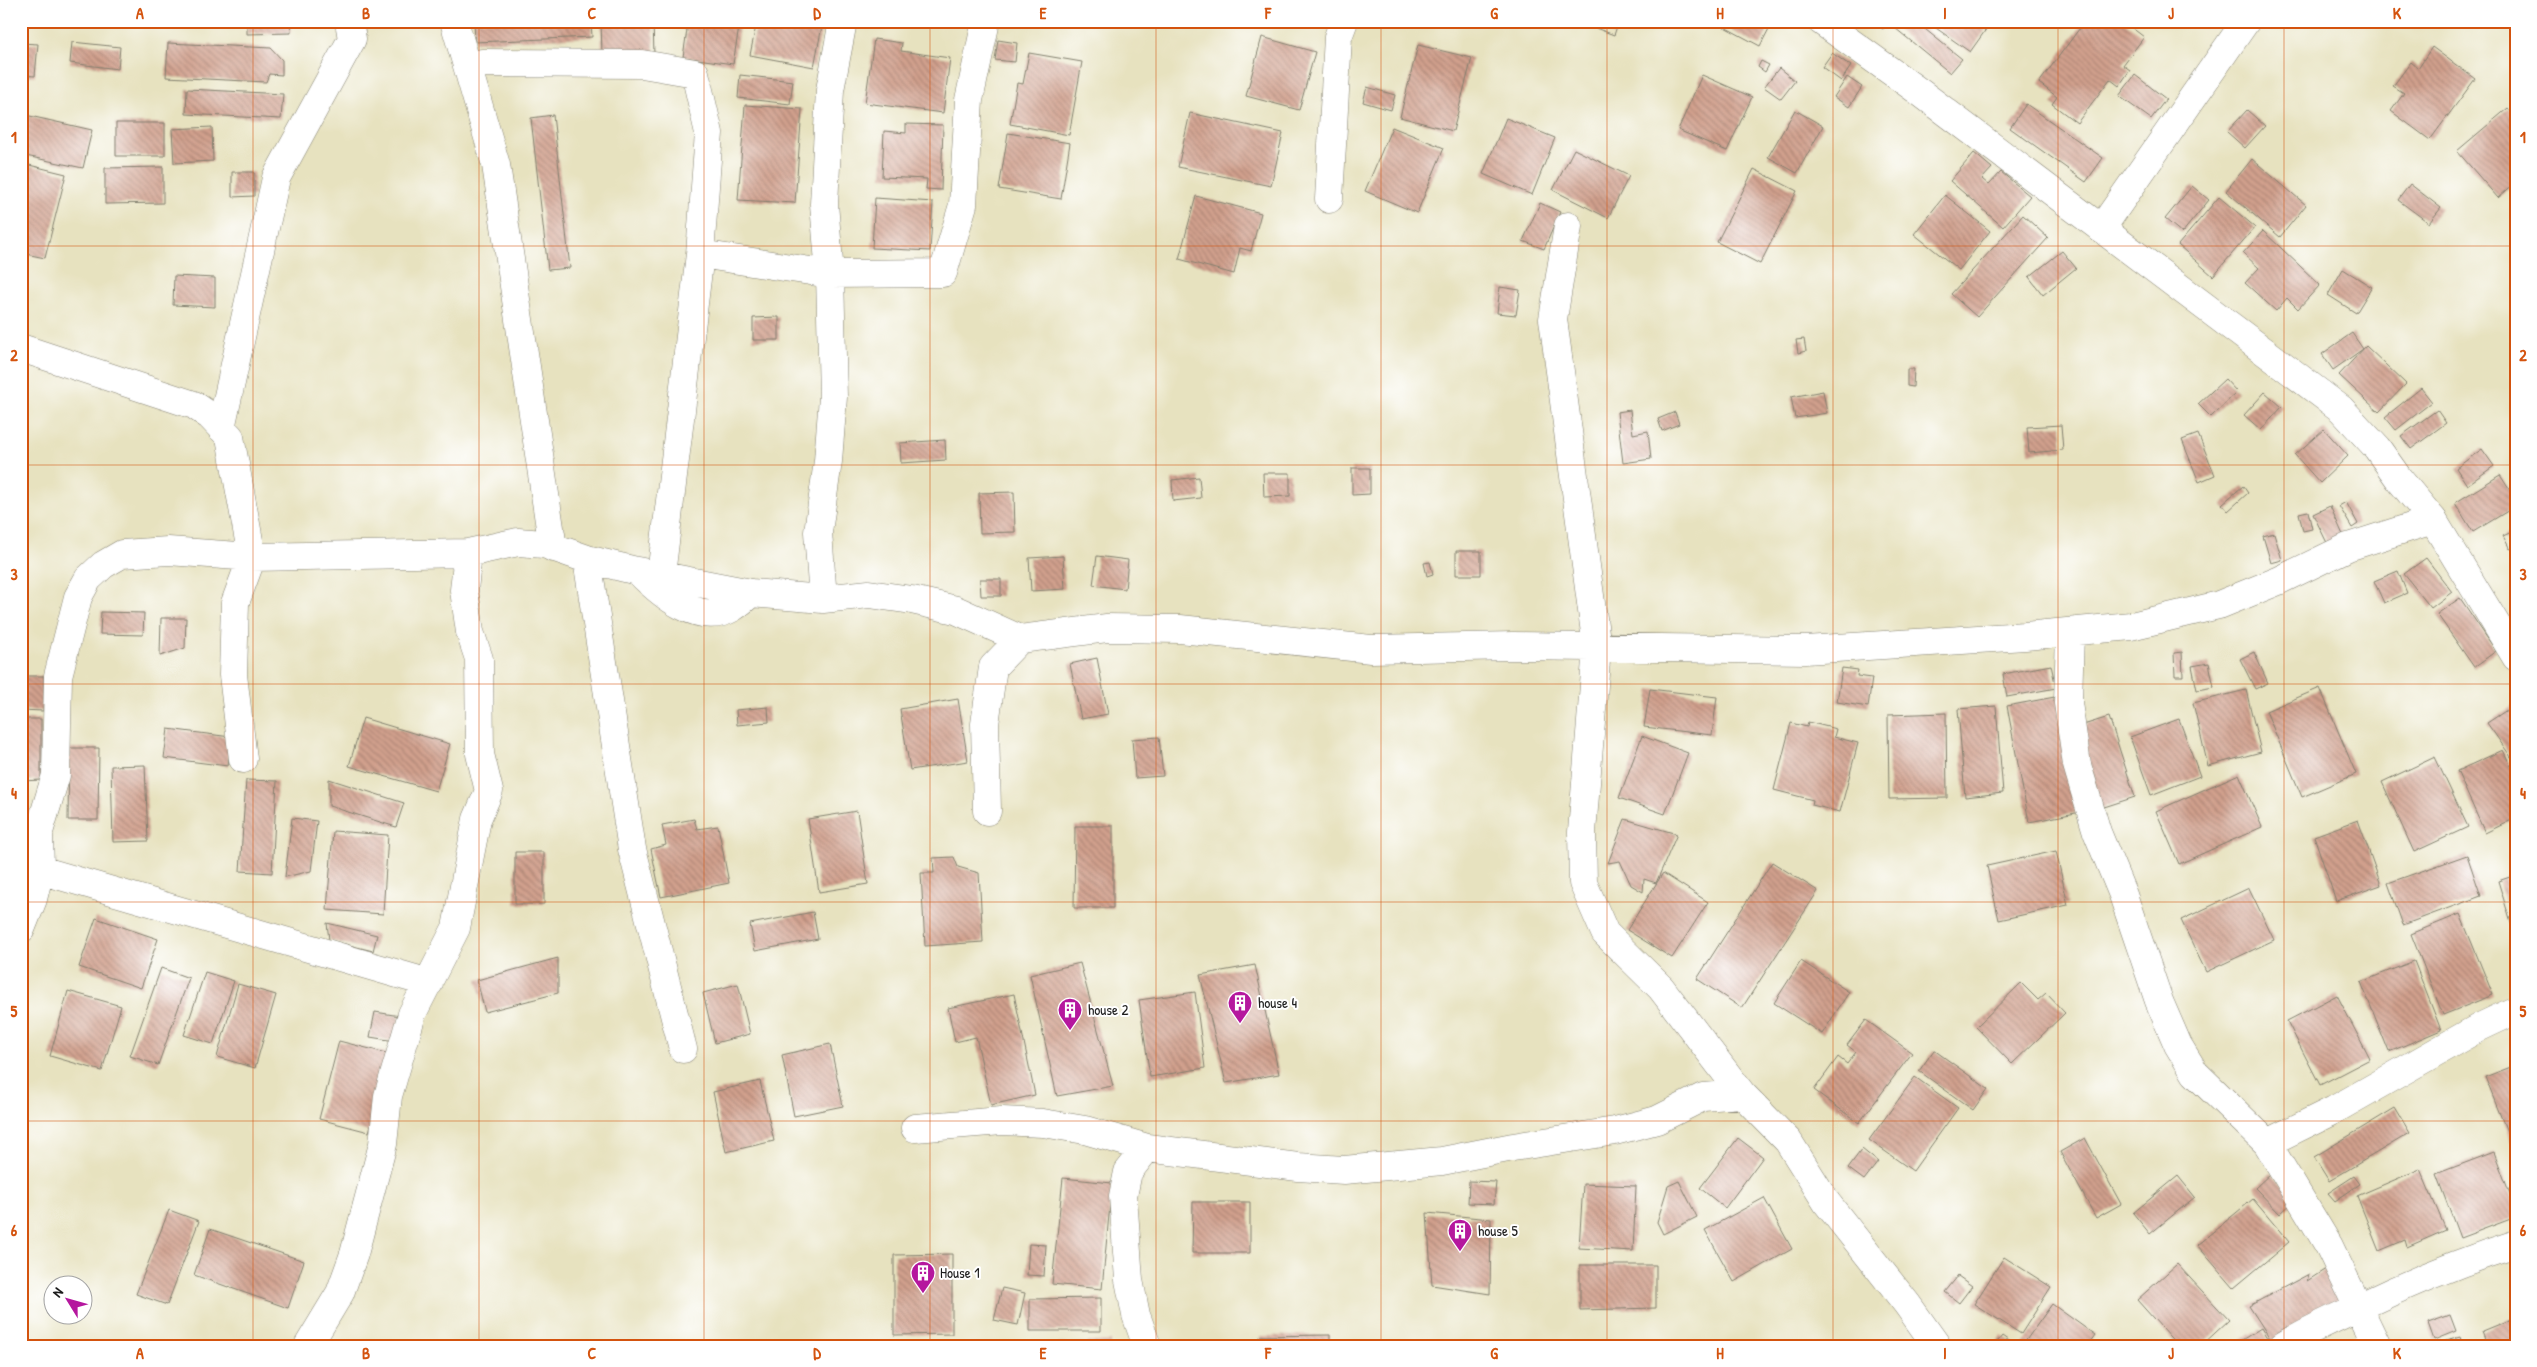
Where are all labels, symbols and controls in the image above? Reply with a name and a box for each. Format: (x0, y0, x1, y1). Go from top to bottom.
text: A (136, 2, 144, 24)
text: B (362, 2, 370, 24)
text: C (588, 2, 597, 24)
text: D (813, 2, 821, 24)
text: E (1039, 2, 1047, 24)
text: F (1264, 2, 1272, 24)
text: G (1490, 2, 1498, 24)
text: H (1716, 2, 1724, 24)
text: I (1943, 2, 1947, 24)
text: J (2168, 2, 2174, 24)
text: K (2393, 2, 2402, 24)
text: 1 (11, 126, 17, 148)
text: 1 (2520, 126, 2526, 148)
text: 2 (10, 344, 18, 366)
text: 2 (2519, 344, 2527, 366)
text: 3 (10, 563, 18, 585)
text: 3 (2519, 563, 2527, 585)
text: 4 (11, 782, 17, 804)
text: 4 (2520, 782, 2526, 804)
building icon: house 4 (1227, 990, 1253, 1024)
place label: house 4 (1258, 992, 1298, 1013)
building icon: house 2 (1057, 997, 1083, 1031)
place label: house 2 (1088, 999, 1129, 1020)
text: 5 (11, 1000, 18, 1022)
text: 5 (2520, 1000, 2527, 1022)
building icon: house 5 (1447, 1218, 1473, 1252)
text: 6 (11, 1219, 18, 1241)
text: 6 (2520, 1219, 2527, 1241)
place label: house 5 (1478, 1220, 1519, 1241)
building icon: House 1 (910, 1260, 936, 1294)
place label: House 1 (940, 1262, 980, 1283)
north arrow (42, 1274, 92, 1324)
text: N (47, 1283, 67, 1301)
text: A (136, 1342, 144, 1364)
text: B (362, 1342, 370, 1364)
text: C (588, 1342, 597, 1364)
text: D (813, 1342, 821, 1364)
text: E (1039, 1342, 1047, 1364)
text: F (1264, 1342, 1272, 1364)
text: G (1490, 1342, 1498, 1364)
text: H (1716, 1342, 1724, 1364)
text: I (1943, 1342, 1947, 1364)
text: J (2168, 1342, 2174, 1364)
text: K (2393, 1342, 2402, 1364)

